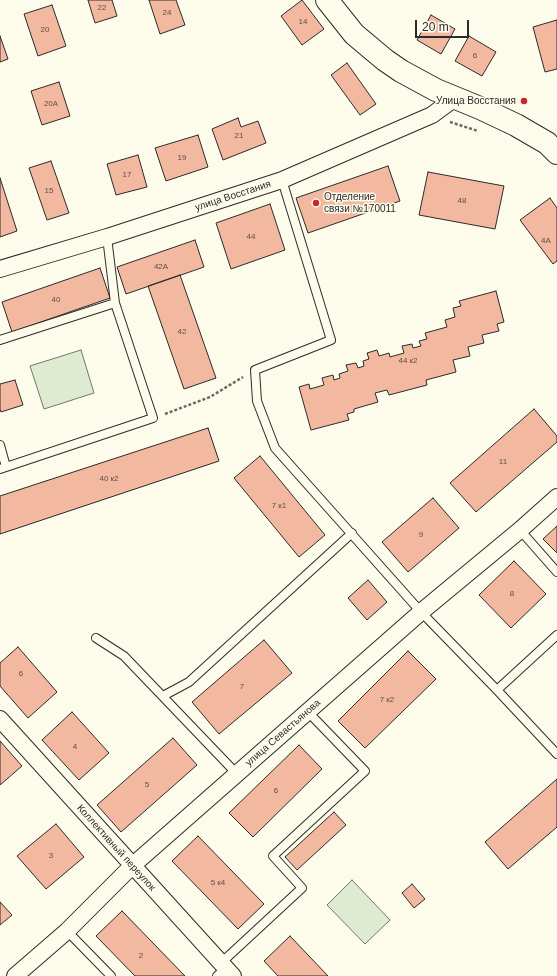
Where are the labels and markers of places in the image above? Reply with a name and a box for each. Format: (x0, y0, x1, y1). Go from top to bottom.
place label: Улица Восстания (436, 95, 516, 107)
marker: Улица Восстания (519, 96, 529, 106)
place label: Отделение связи №170011 (324, 191, 396, 214)
marker: Отделение связи №170011 (311, 198, 321, 208)

